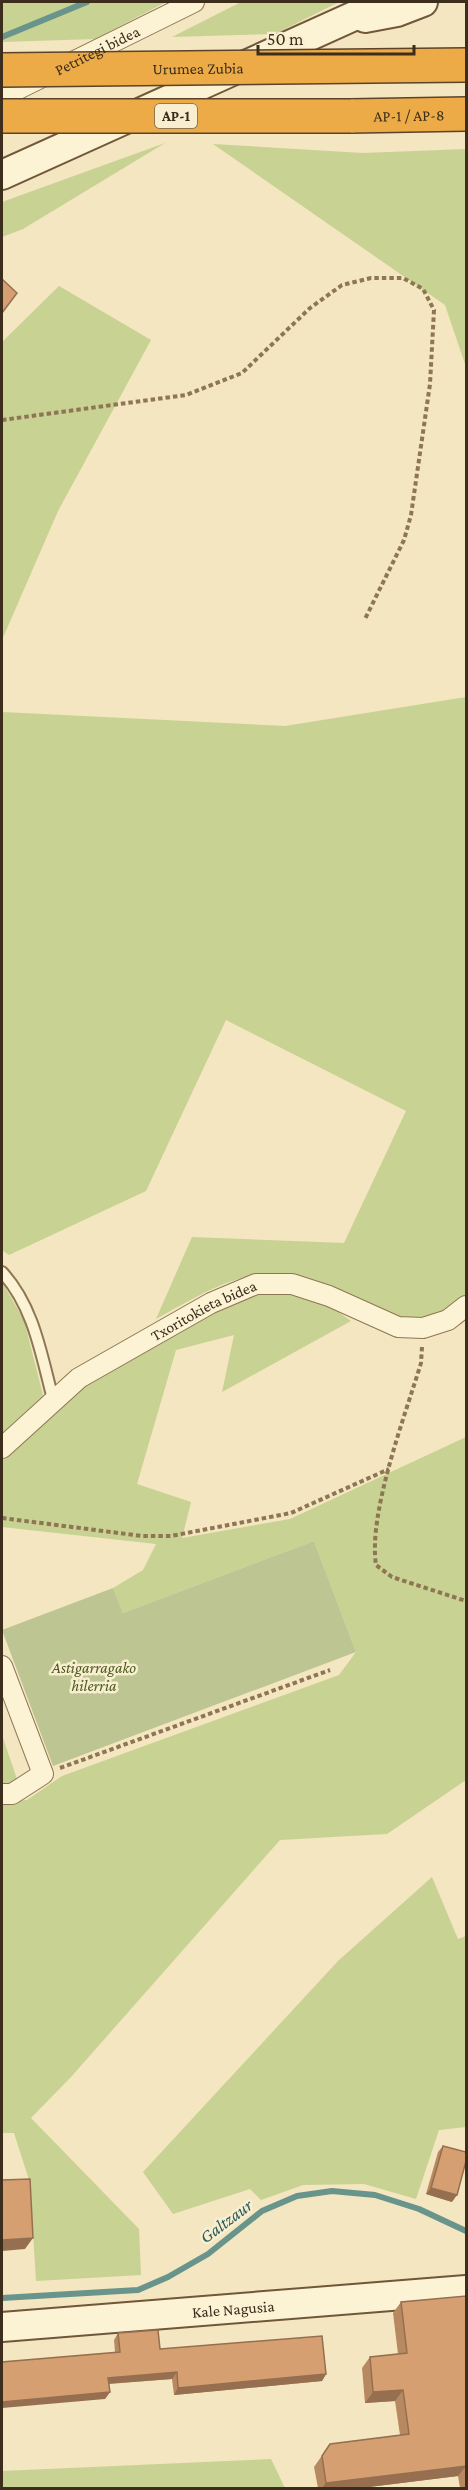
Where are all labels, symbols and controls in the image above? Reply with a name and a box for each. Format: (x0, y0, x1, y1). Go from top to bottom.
scale bar (258, 18, 414, 56)
street label: Petritegi bidea (52, 22, 143, 78)
text: 50 m (267, 29, 304, 49)
street label: Urumea Zubia (152, 59, 244, 77)
road number: AP-1 (155, 104, 197, 128)
street label: AP-1 / AP-8 (373, 106, 445, 124)
street label: Txoritokieta bidea (148, 1276, 259, 1344)
park label: Astigarragako hilerria (51, 1659, 136, 1694)
water label: Galtzaur (196, 2194, 257, 2247)
street label: Kale Nagusia (191, 2297, 276, 2320)

